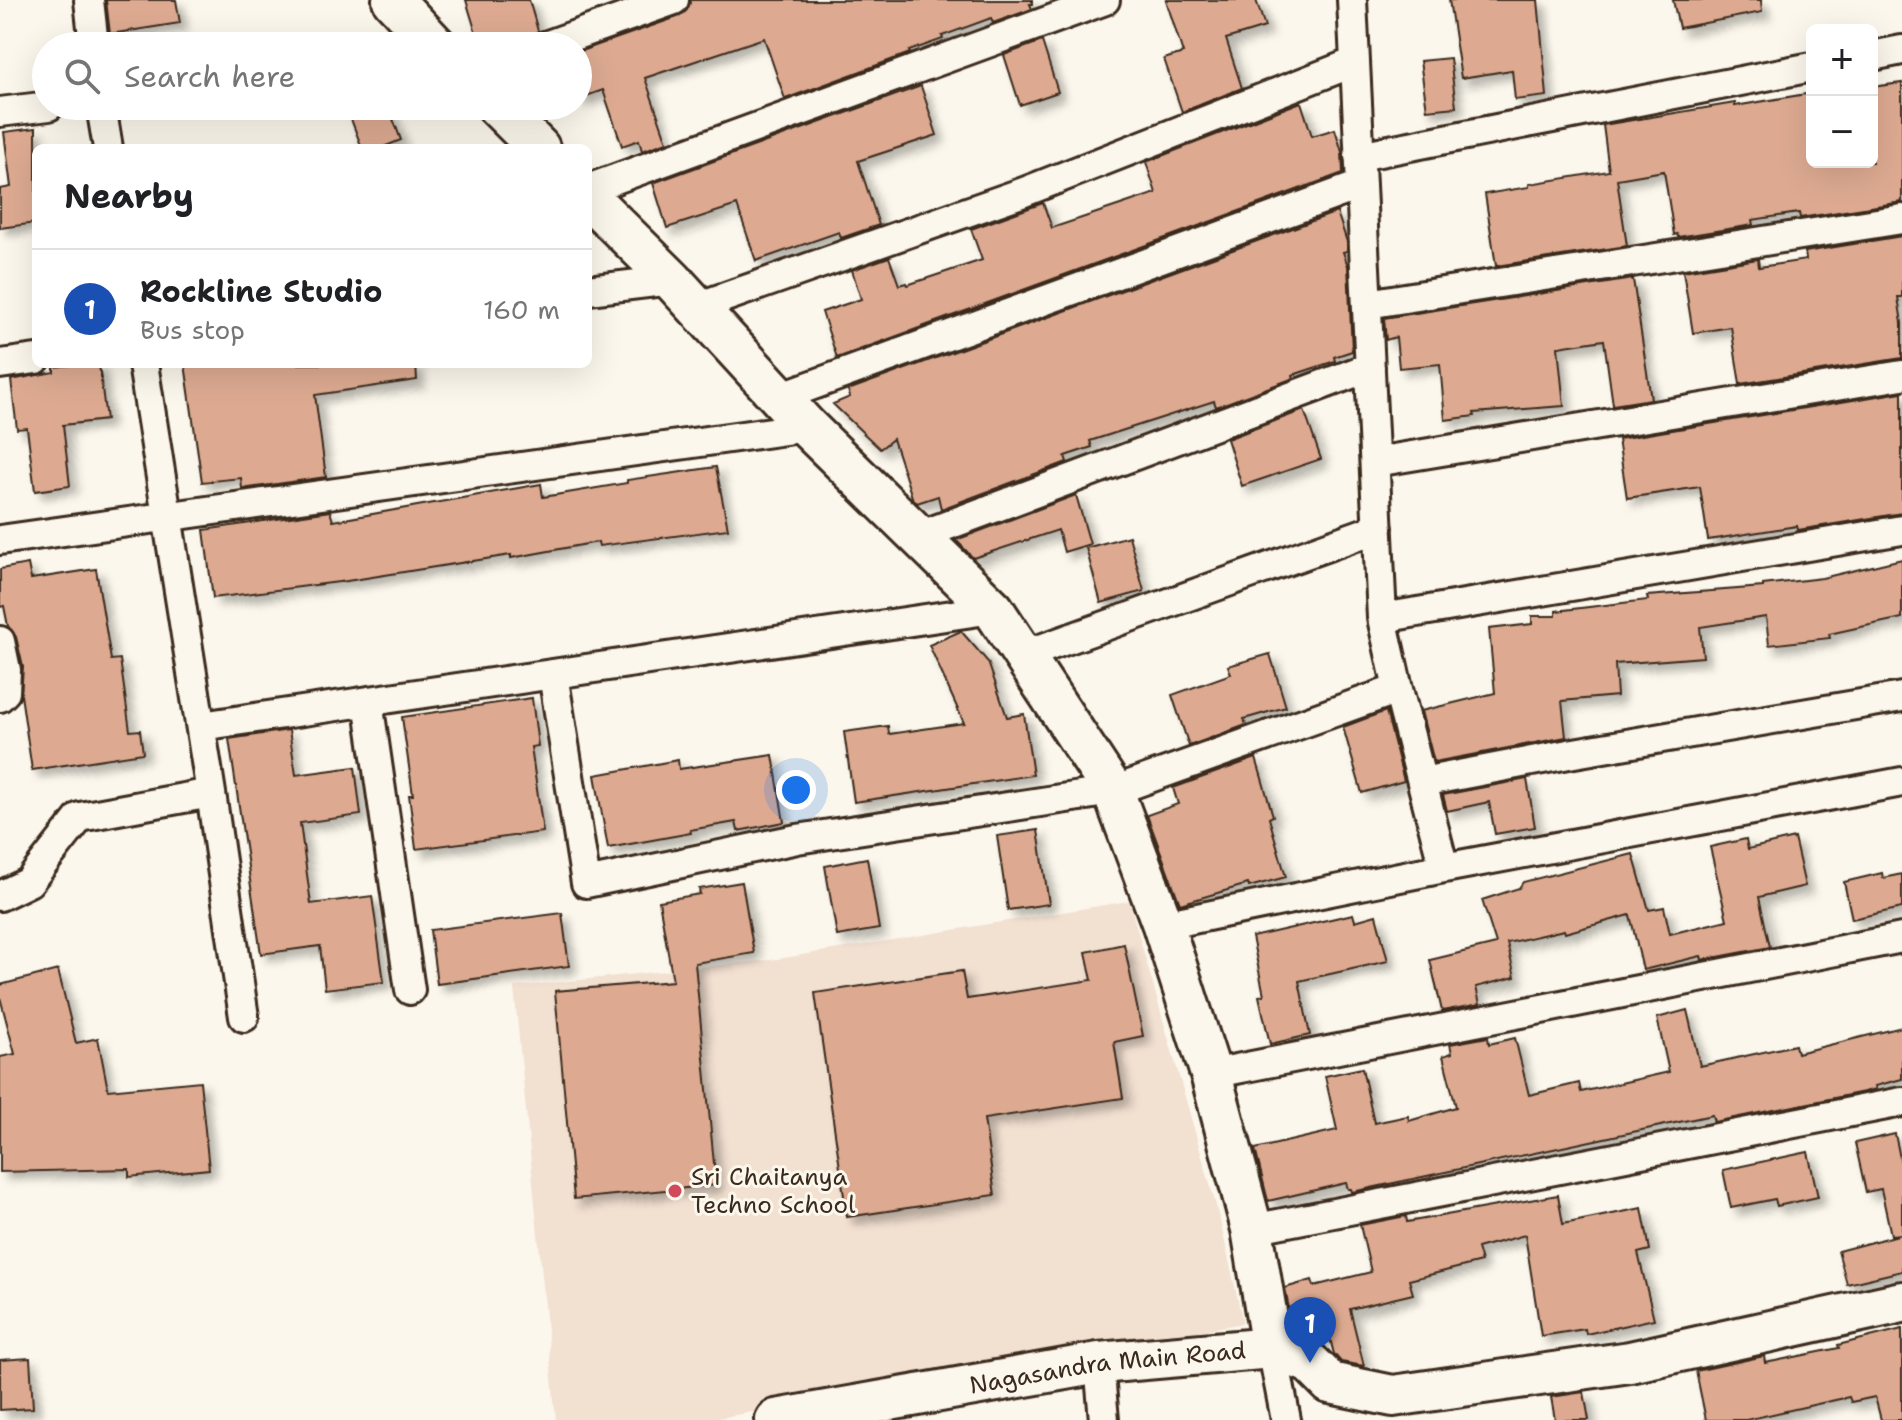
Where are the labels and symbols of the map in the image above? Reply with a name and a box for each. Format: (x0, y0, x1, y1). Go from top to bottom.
your location (776, 770, 816, 810)
place label: Sri Chaitanya Techno School (691, 1161, 856, 1221)
marker: Sri Chaitanya Techno School (666, 1182, 684, 1200)
pin: 1 (1284, 1297, 1336, 1363)
street label: Nagasandra Main Road (967, 1334, 1247, 1402)

